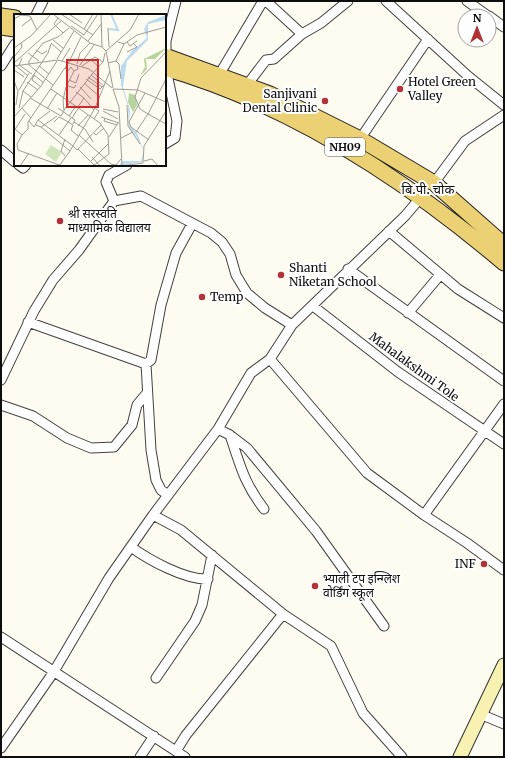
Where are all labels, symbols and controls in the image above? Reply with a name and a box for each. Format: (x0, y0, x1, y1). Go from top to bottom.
north arrow (457, 8, 497, 48)
text: N (473, 11, 482, 25)
inset map (14, 14, 166, 166)
place label: Hotel Green Valley (407, 74, 476, 103)
marker: Hotel Green Valley (395, 84, 405, 94)
place label: Sanjivani Dental Clinic (243, 86, 317, 115)
marker: Sanjivani Dental Clinic (320, 96, 330, 106)
road number: NH09 (325, 138, 365, 156)
district label: बि.पी. चोक (402, 181, 455, 198)
place label: श्री सरस्वति माध्यामिक विद्यालय (68, 206, 152, 235)
marker: श्री सरस्वति माध्यामिक विद्यालय (55, 216, 65, 226)
place label: Shanti Niketan School (289, 260, 377, 289)
marker: Shanti Niketan School (276, 270, 286, 280)
place label: Temp (210, 289, 243, 304)
marker: Temp (197, 292, 207, 302)
street label: Mahalakshmi Tole (366, 329, 462, 404)
place label: INF (455, 556, 477, 571)
marker: INF (479, 559, 489, 569)
place label: भ्याली टप इन्ग्लिश वोर्डिंग स्कूल (323, 571, 401, 601)
marker: भ्याली टप इन्ग्लिश वोर्डिंग स्कूल (310, 581, 320, 591)

